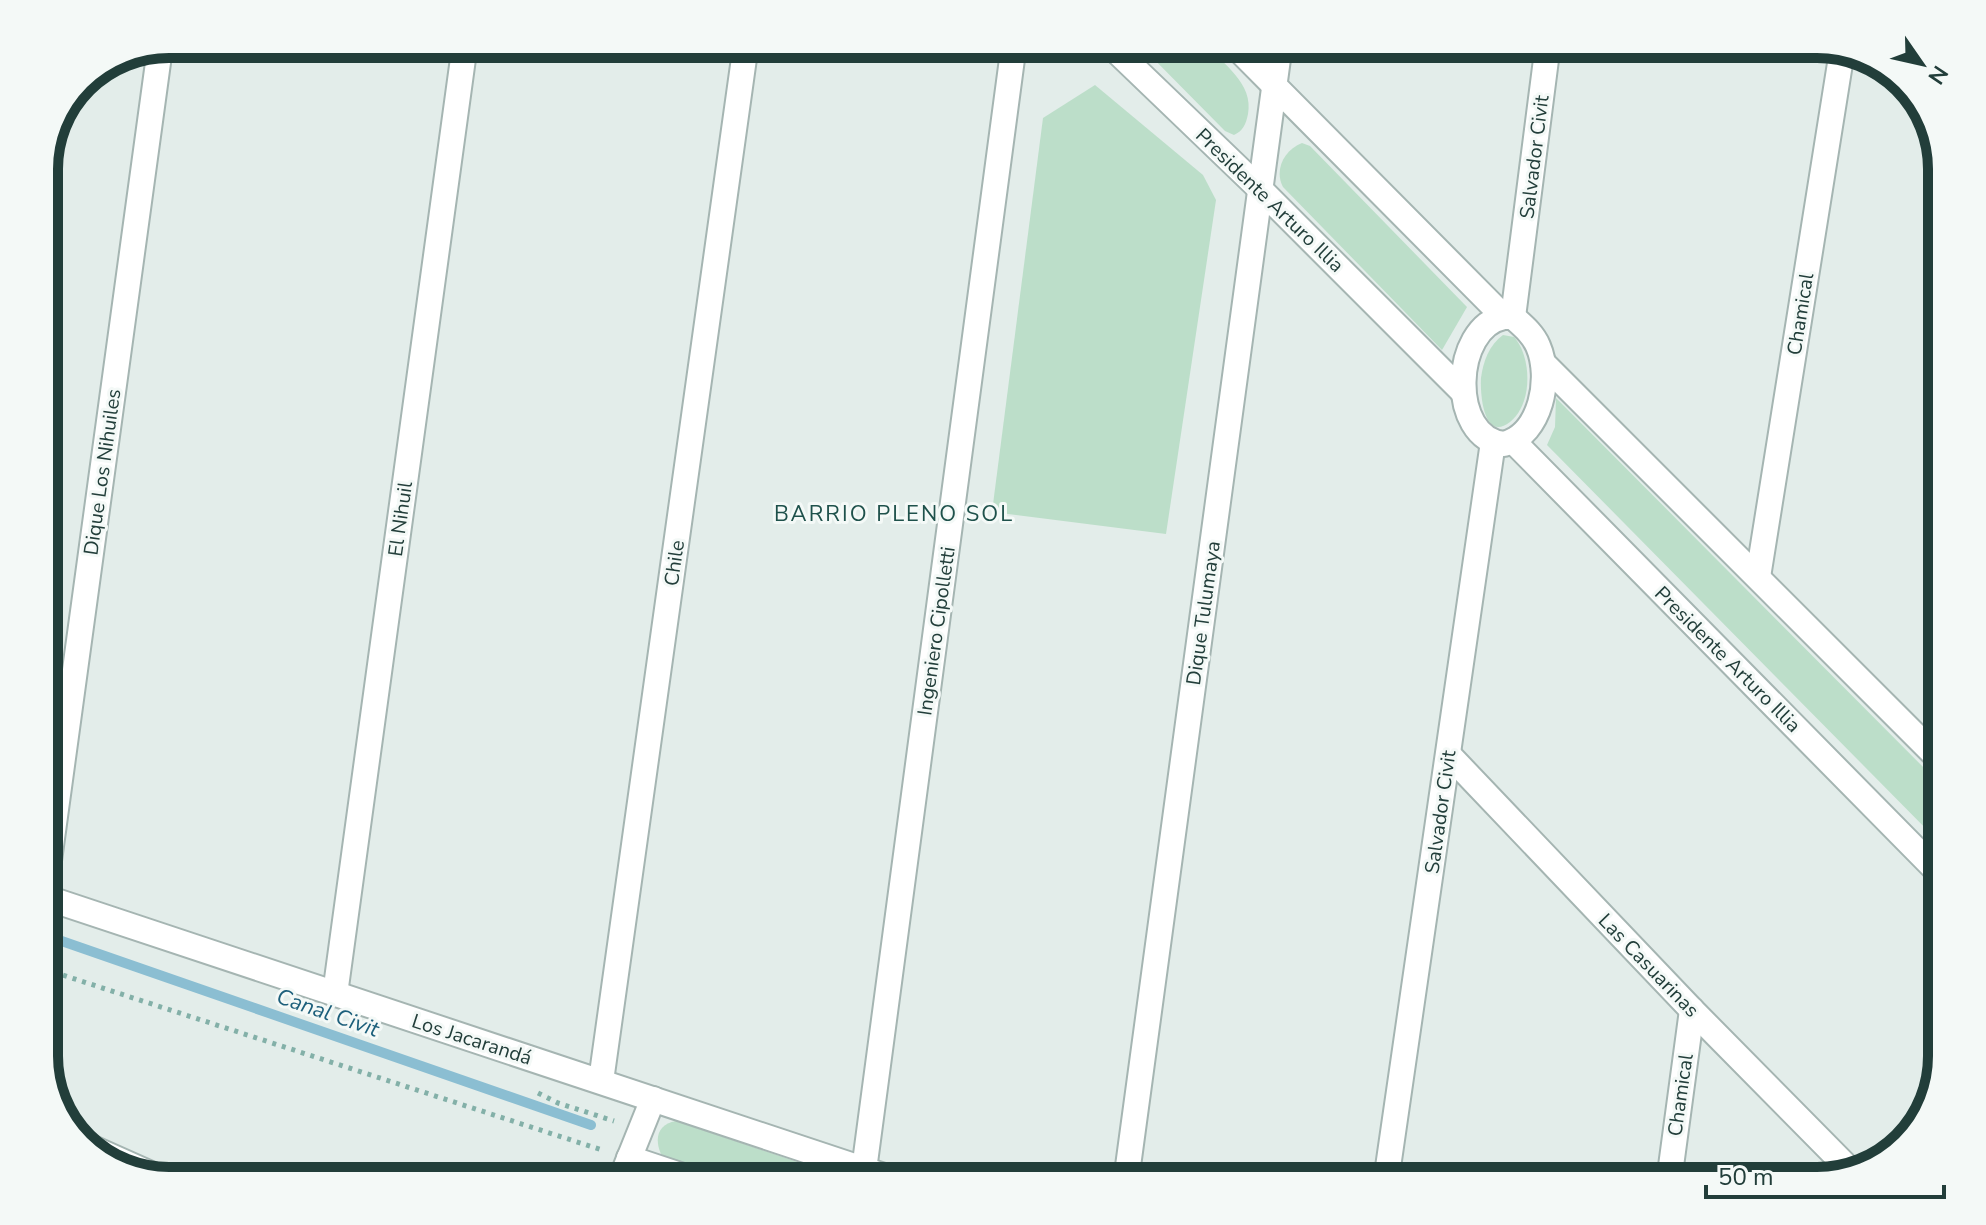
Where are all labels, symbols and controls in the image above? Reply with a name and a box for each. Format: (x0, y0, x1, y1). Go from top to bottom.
north arrow (1882, 24, 1962, 104)
text: N (1921, 59, 1955, 90)
street label: Salvador Civit (1514, 93, 1556, 220)
street label: Presidente Arturo Illia (1190, 122, 1350, 278)
street label: Chamical (1781, 271, 1820, 357)
street label: Dique Los Nihuiles (77, 387, 128, 557)
street label: El Nihuil (382, 480, 419, 558)
district label: BARRIO PLENO SOL (774, 499, 1014, 529)
street label: Chile (658, 538, 691, 588)
street label: Dique Tulumaya (1180, 539, 1227, 687)
street label: Ingeniero Cipolletti (911, 545, 962, 717)
street label: Presidente Arturo Illia (1649, 580, 1807, 738)
street label: Salvador Civit (1418, 748, 1463, 876)
street label: Las Casuarinas (1592, 907, 1705, 1023)
water label: Canal Civit (272, 981, 384, 1045)
street label: Los Jacarandá (408, 1007, 535, 1072)
street label: Chamical (1661, 1052, 1700, 1138)
scale bar (1706, 1149, 1944, 1199)
text: 50 m (1718, 1161, 1774, 1193)

